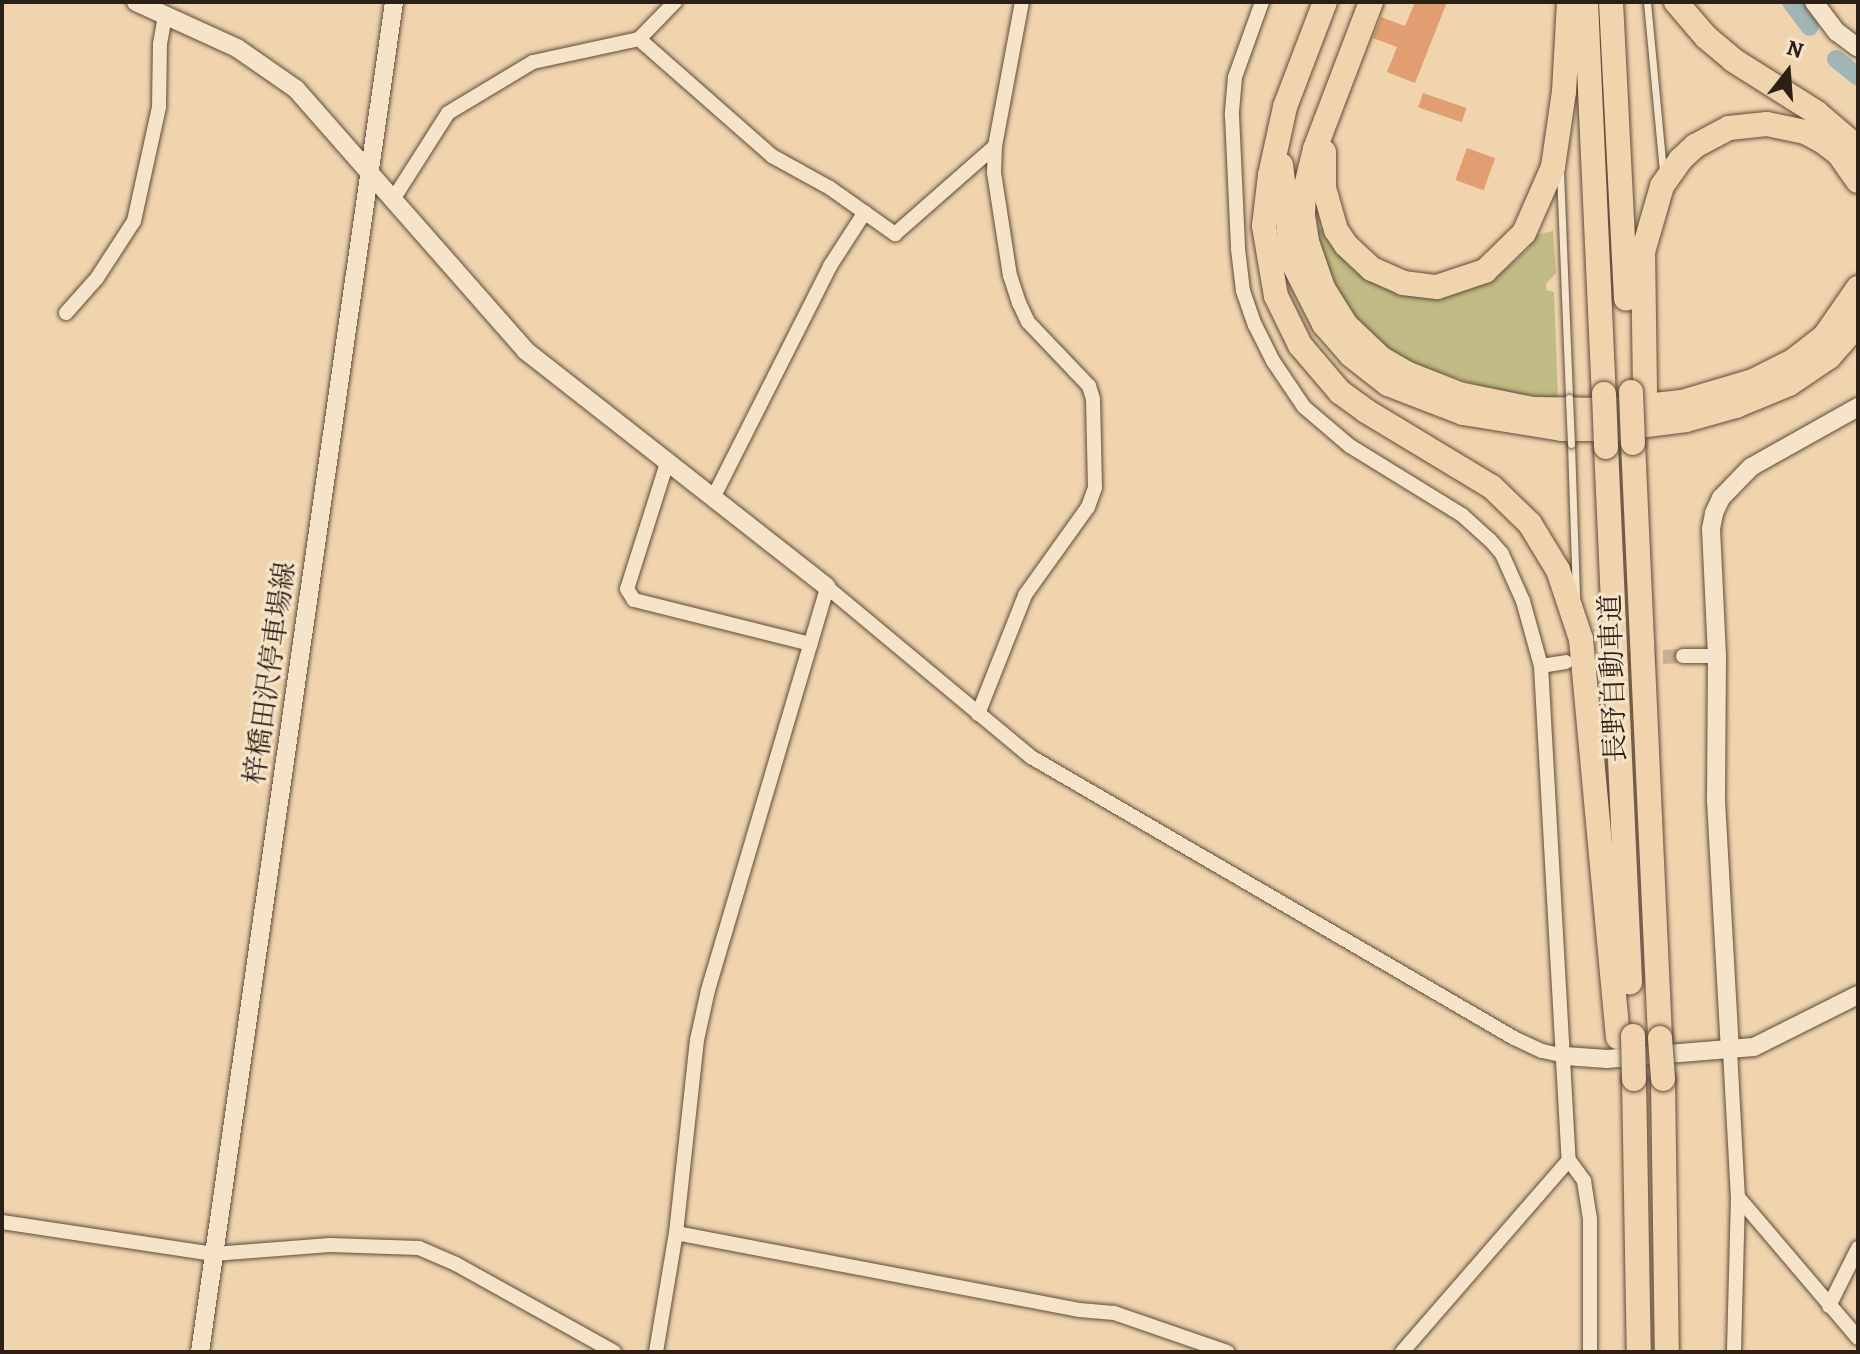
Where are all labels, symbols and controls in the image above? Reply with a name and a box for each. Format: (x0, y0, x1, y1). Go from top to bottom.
north arrow (1748, 32, 1828, 112)
text: N (1783, 32, 1807, 66)
street label: 梓橋田沢停車場線 (238, 560, 302, 786)
street label: 長野自動車道 (1593, 593, 1633, 763)

